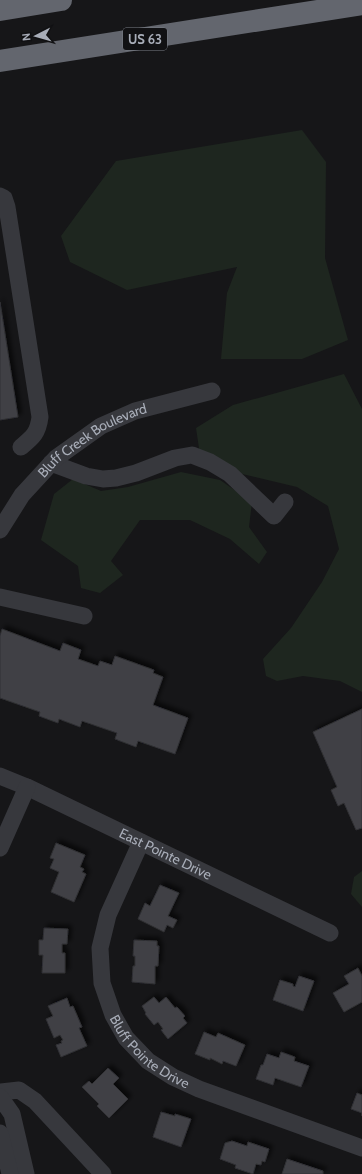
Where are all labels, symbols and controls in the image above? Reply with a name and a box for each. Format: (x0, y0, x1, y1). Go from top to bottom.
north arrow (16, 16, 56, 56)
road number: US 63 (123, 28, 167, 50)
text: N (19, 32, 33, 42)
street label: Bluff Creek Boulevard (34, 399, 149, 481)
street label: East Pointe Drive (116, 824, 215, 884)
street label: Bluff Pointe Drive (106, 1011, 192, 1092)

